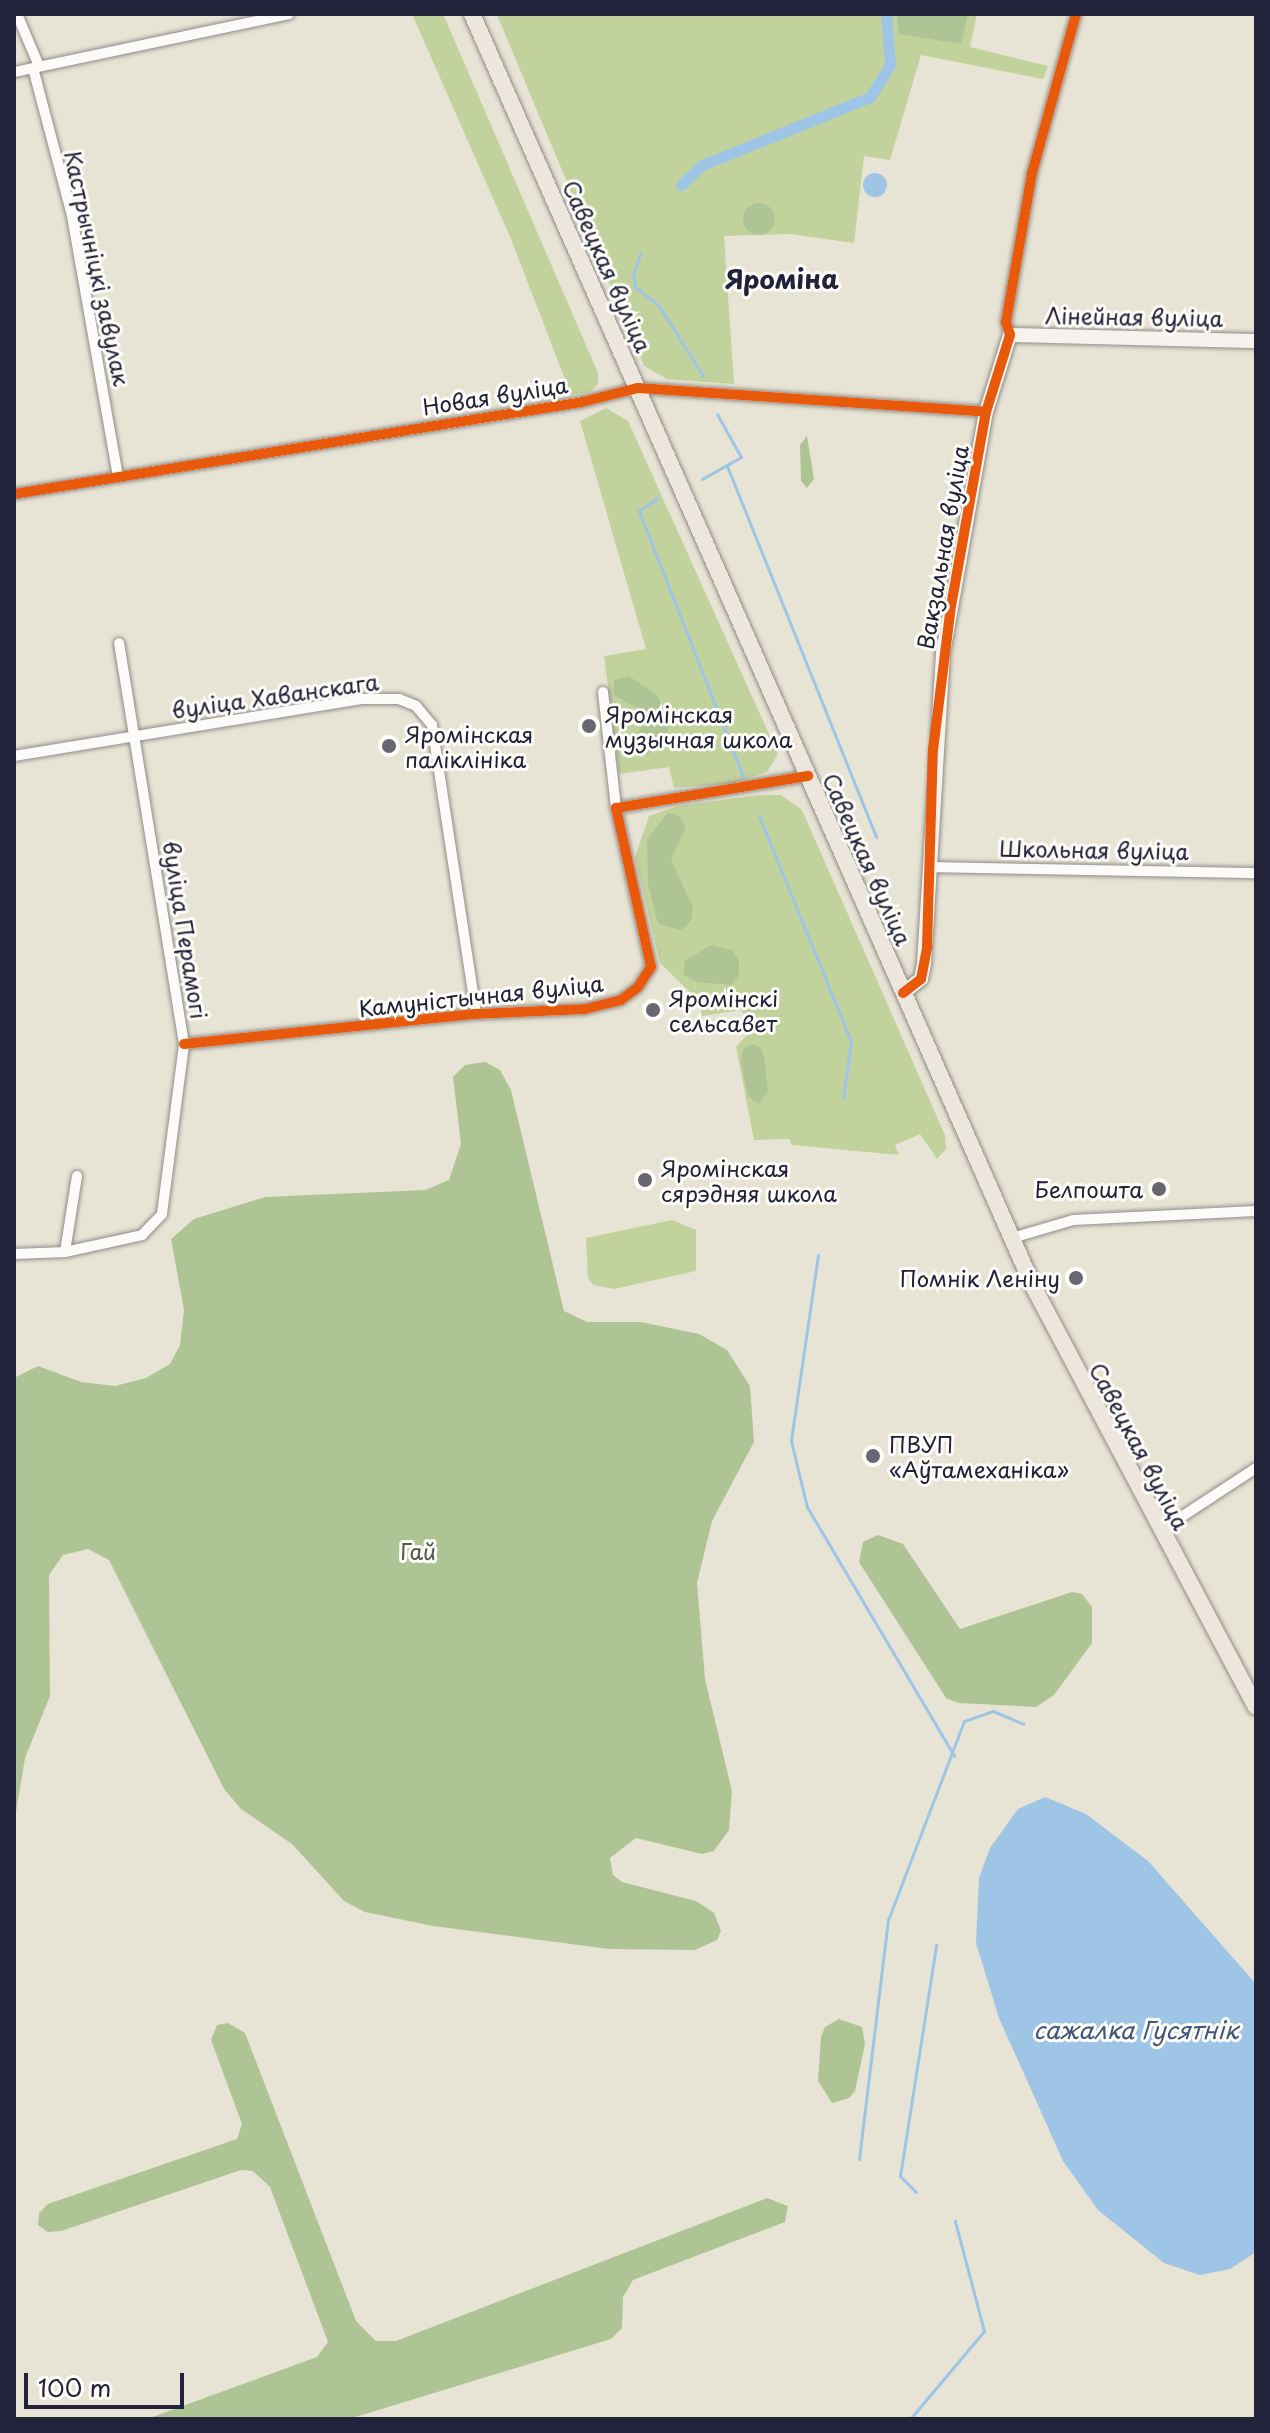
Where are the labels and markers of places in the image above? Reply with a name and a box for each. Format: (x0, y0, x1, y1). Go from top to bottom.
place label: Яромінская музычная школа (605, 700, 793, 752)
marker: Яромінская музычная школа (580, 717, 598, 735)
place label: Яромінская паліклініка (405, 720, 533, 772)
marker: Яромінская паліклініка (380, 737, 398, 755)
place label: Яромінскі сельсавет (669, 984, 778, 1036)
marker: Яромінскі сельсавет (644, 1001, 662, 1019)
place label: Яромінская сярэдняя школа (661, 1154, 838, 1206)
marker: Яромінская сярэдняя школа (636, 1171, 654, 1189)
place label: Белпошта (1035, 1176, 1143, 1202)
marker: Белпошта (1150, 1180, 1168, 1198)
place label: Помнік Леніну (899, 1265, 1060, 1291)
marker: Помнік Леніну (1067, 1269, 1085, 1287)
place label: ПВУП «Аўтамеханіка» (889, 1430, 1069, 1482)
marker: ПВУП «Аўтамеханіка» (864, 1447, 882, 1465)

